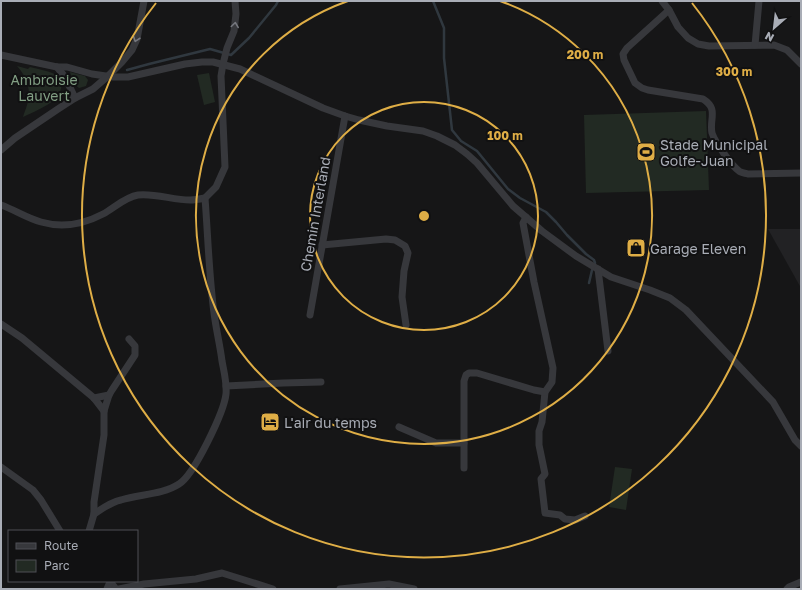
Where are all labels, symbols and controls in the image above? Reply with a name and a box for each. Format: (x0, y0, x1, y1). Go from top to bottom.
north arrow (754, 8, 794, 48)
one-way arrow (230, 22, 239, 28)
text: N (762, 30, 776, 45)
one-way arrow (132, 35, 141, 42)
text: 200 m (567, 47, 603, 62)
text: 300 m (716, 64, 752, 79)
park label: Ambroisie Lauvert (10, 71, 78, 104)
text: 100 m (487, 128, 523, 143)
place label: Stade Municipal Golfe-Juan (660, 136, 768, 169)
sports icon: Stade Municipal Golfe-Juan (635, 141, 657, 163)
street label: Chemin Interland (297, 155, 333, 273)
centre of rings (417, 209, 431, 223)
shop icon: Garage Eleven (625, 237, 647, 259)
place label: Garage Eleven (650, 240, 746, 257)
hotel icon: L'air du temps (259, 411, 281, 433)
place label: L'air du temps (284, 414, 377, 431)
legend (8, 530, 138, 582)
text: Route (44, 538, 78, 553)
text: Parc (44, 558, 70, 573)

